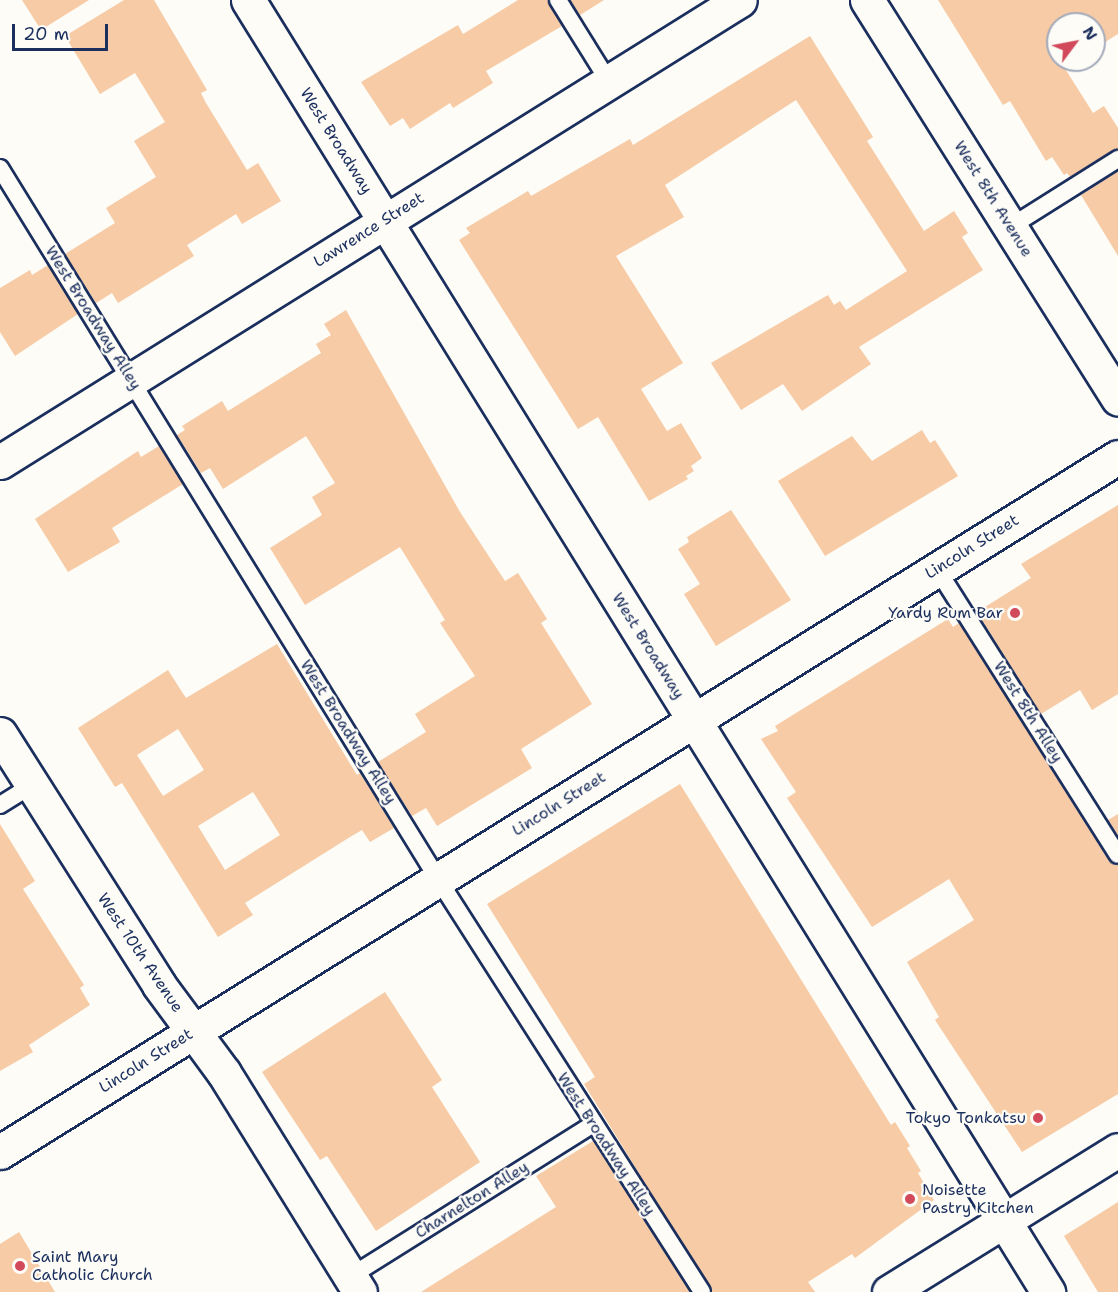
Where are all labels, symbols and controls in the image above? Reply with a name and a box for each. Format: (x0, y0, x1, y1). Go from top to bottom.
scale bar (15, 12, 111, 50)
north arrow (1046, 12, 1106, 72)
text: 20 m (23, 22, 69, 46)
text: N (1078, 22, 1102, 44)
street label: West Broadway (296, 84, 376, 198)
street label: West 8th Avenue (950, 137, 1036, 261)
street label: Lawrence Street (310, 188, 428, 272)
street label: West Broadway Alley (41, 242, 145, 394)
street label: Lincoln Street (922, 511, 1022, 583)
street label: West Broadway (608, 589, 688, 703)
place label: Yardy Rum Bar (888, 603, 1003, 623)
marker: Yardy Rum Bar (1008, 606, 1022, 620)
street label: West Broadway Alley (296, 656, 400, 808)
street label: West 8th Alley (989, 658, 1067, 766)
street label: Lincoln Street (509, 768, 609, 840)
street label: West 10th Avenue (93, 890, 187, 1016)
street label: Lincoln Street (96, 1025, 196, 1097)
street label: West Broadway Alley (553, 1069, 659, 1219)
place label: Tokyo Tonkatsu (906, 1108, 1026, 1128)
marker: Tokyo Tonkatsu (1031, 1111, 1045, 1125)
street label: Charnelton Alley (412, 1157, 532, 1243)
place label: Noisette Pastry Kitchen (922, 1180, 1034, 1218)
marker: Noisette Pastry Kitchen (903, 1192, 917, 1206)
place label: Saint Mary Catholic Church (32, 1247, 153, 1285)
marker: Saint Mary Catholic Church (13, 1259, 27, 1273)

